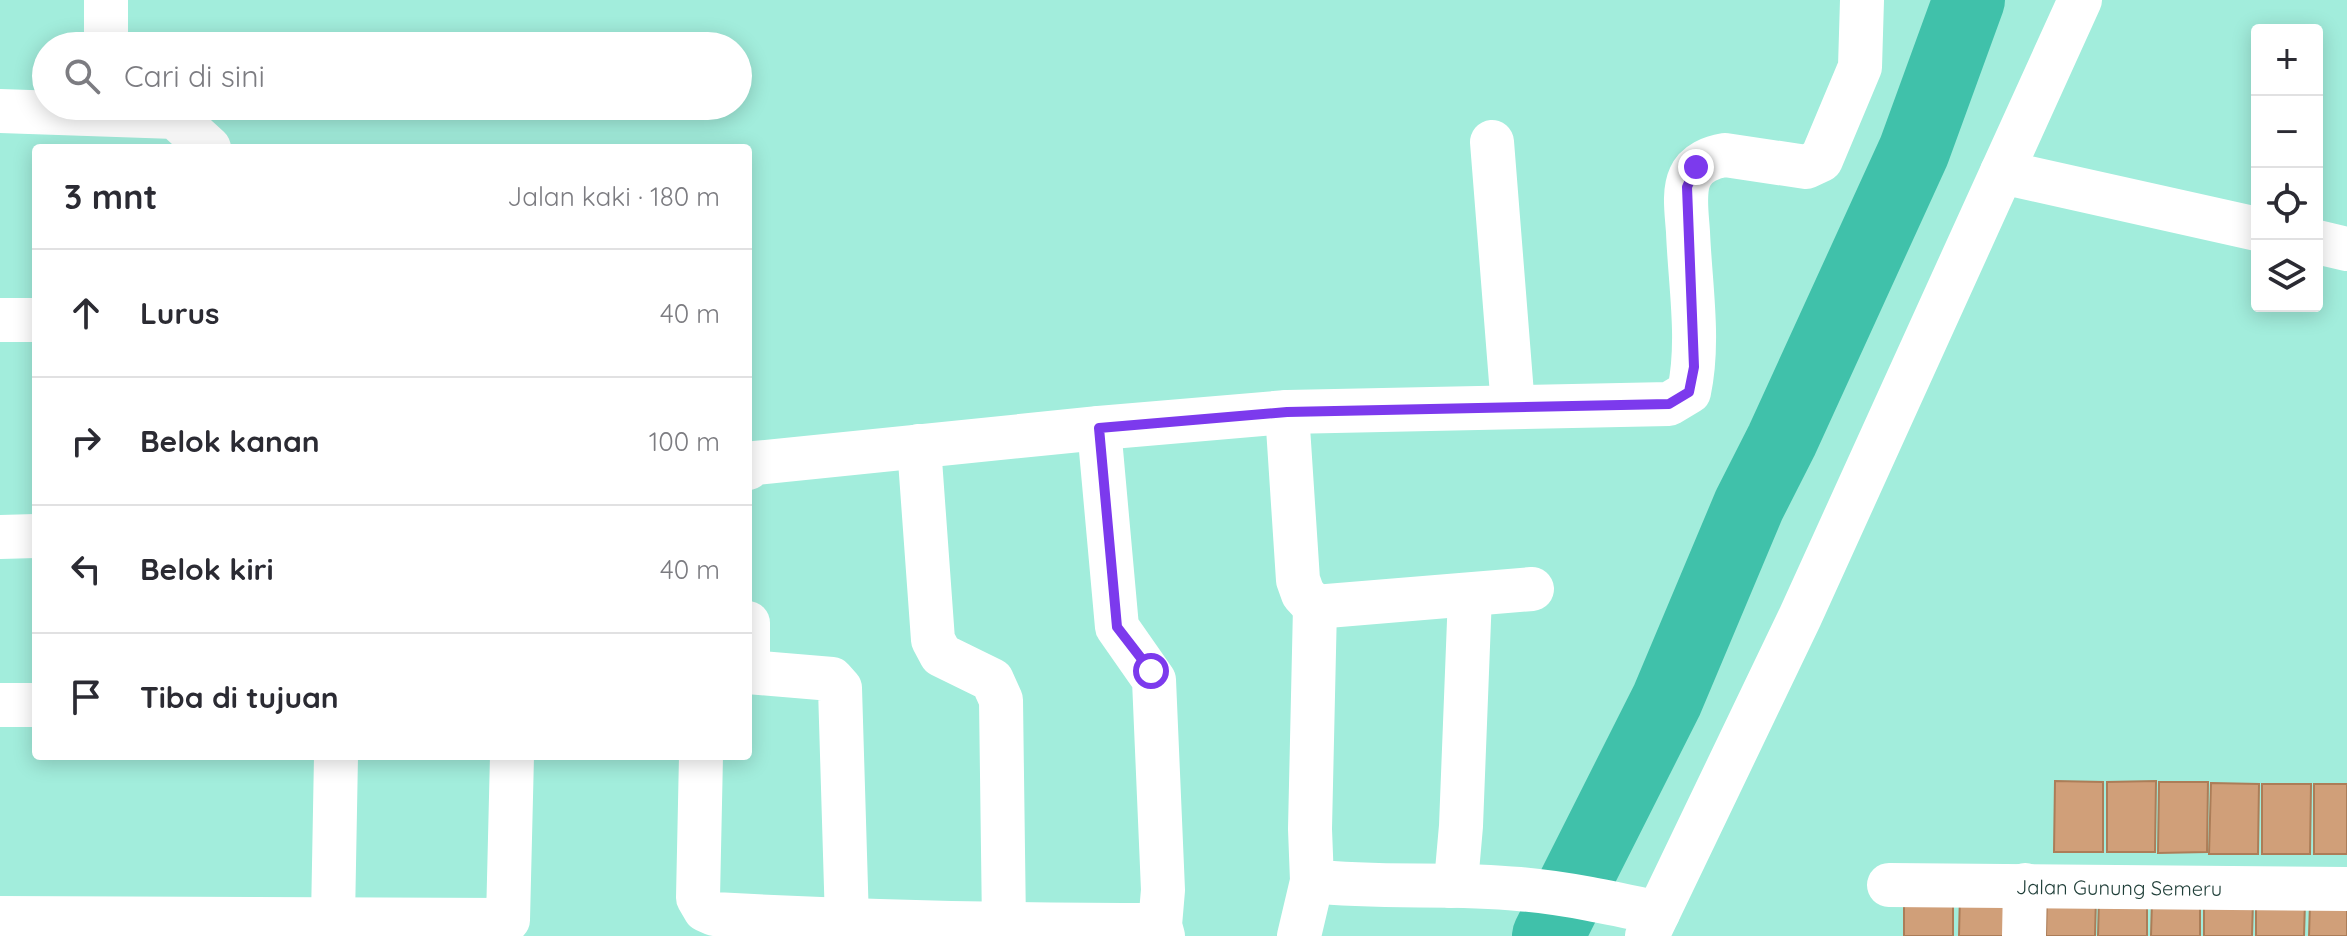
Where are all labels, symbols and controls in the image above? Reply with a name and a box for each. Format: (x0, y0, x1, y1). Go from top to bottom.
map controls (2251, 24, 2323, 312)
button: + (2251, 24, 2323, 96)
search box (32, 32, 752, 120)
icon: search (60, 54, 104, 98)
text: Cari di sini (124, 57, 265, 95)
button: − (2251, 96, 2323, 168)
route end (1678, 149, 1714, 185)
button: locate (2251, 168, 2323, 240)
text: 3 mnt (64, 175, 157, 218)
text: Jalan kaki · 180 m (507, 180, 720, 213)
button: layers (2251, 240, 2323, 312)
icon: ahead (64, 291, 108, 335)
text: Lurus (140, 294, 220, 332)
text: 40 m (660, 297, 720, 330)
icon: right (64, 419, 108, 463)
text: Belok kanan (140, 422, 320, 460)
text: 100 m (649, 425, 720, 458)
icon: left (64, 547, 108, 591)
text: Belok kiri (140, 550, 274, 588)
text: 40 m (660, 553, 720, 586)
route start (1133, 653, 1169, 689)
icon: arrive (64, 675, 108, 719)
text: Tiba di tujuan (140, 678, 339, 716)
street label: Jalan Gunung Semeru (2016, 874, 2222, 900)

